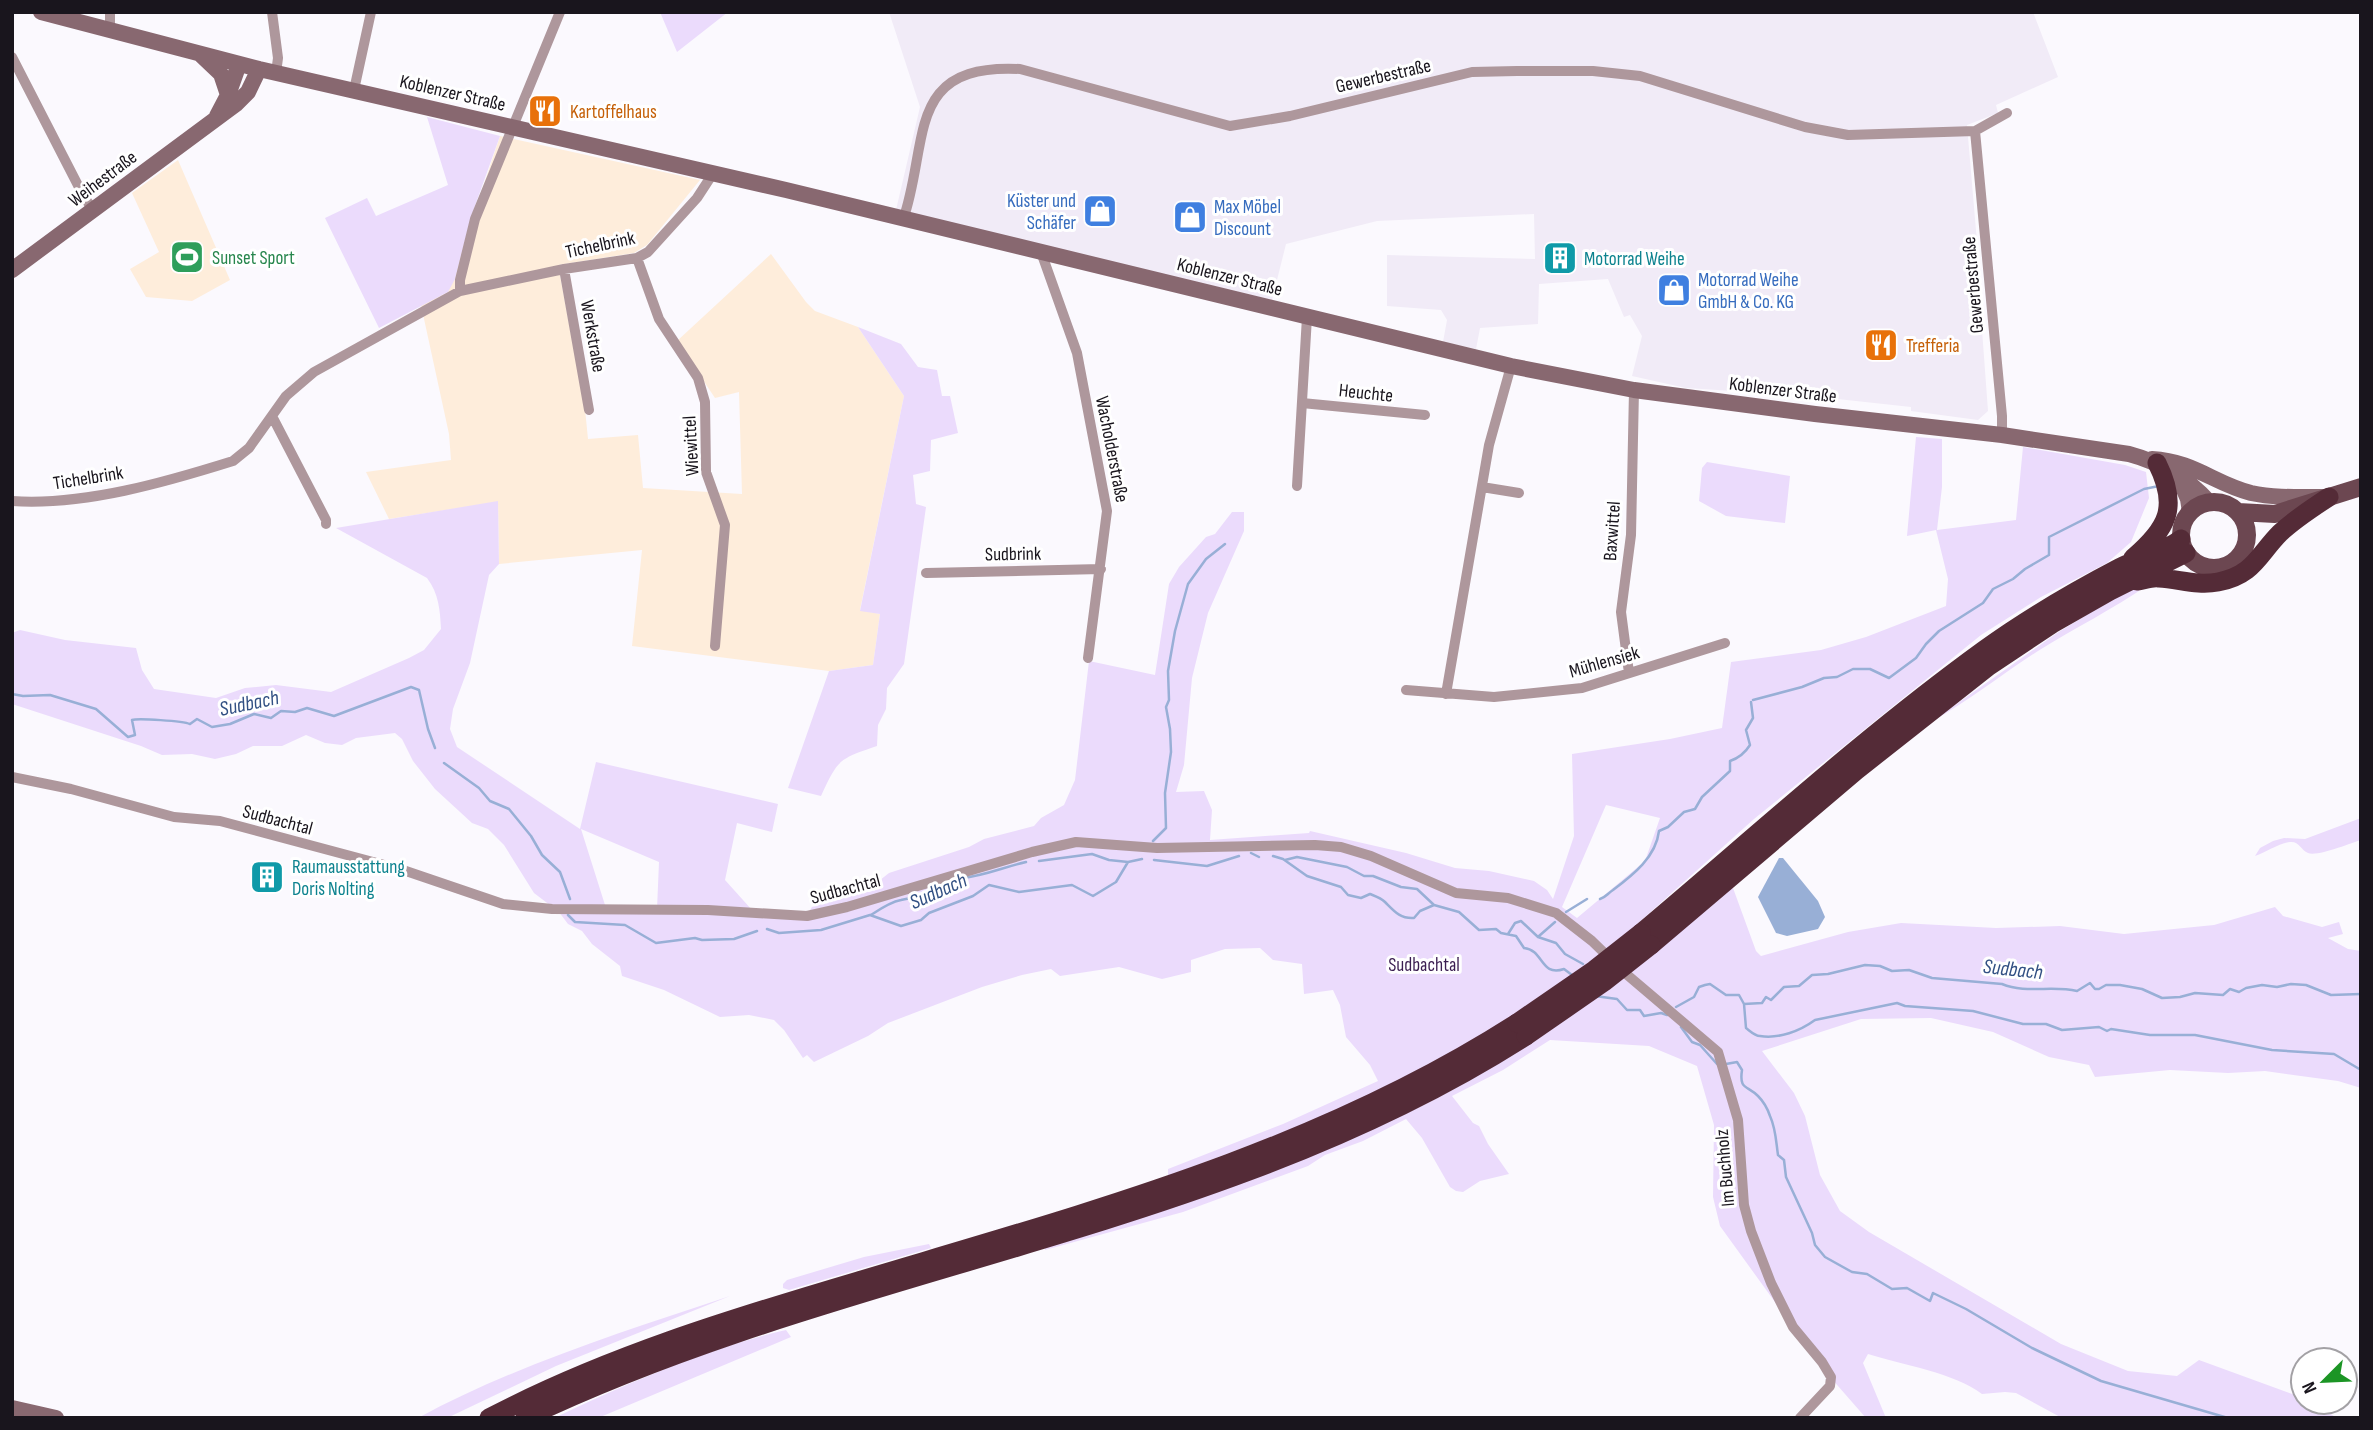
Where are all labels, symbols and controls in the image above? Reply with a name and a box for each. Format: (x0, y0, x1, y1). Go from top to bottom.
street label: Gewerbestraße (1333, 54, 1433, 99)
street label: Koblenzer Straße (397, 70, 508, 117)
restaurant icon: Kartoffelhaus (526, 92, 564, 130)
place label: Kartoffelhaus (570, 101, 657, 124)
street label: Weihestraße (64, 146, 142, 212)
place label: Küster und Schäfer (1007, 190, 1077, 235)
shop icon: Küster und Schäfer (1081, 192, 1119, 230)
place label: Max Möbel Discount (1214, 196, 1281, 241)
shop icon: Max Möbel Discount (1171, 198, 1209, 236)
street label: Tichelbrink (563, 227, 638, 264)
street label: Gewerbestraße (1958, 236, 1989, 334)
sports icon: Sunset Sport (168, 238, 206, 276)
building icon: Motorrad Weihe (1541, 239, 1579, 277)
place label: Sunset Sport (212, 247, 295, 270)
place label: Motorrad Weihe (1584, 248, 1685, 271)
street label: Koblenzer Straße (1174, 253, 1285, 302)
place label: Motorrad Weihe GmbH & Co. KG (1698, 269, 1799, 314)
shop icon: Motorrad Weihe GmbH & Co. KG (1655, 271, 1693, 309)
street label: Werkstraße (575, 298, 610, 374)
restaurant icon: Trefferia (1862, 326, 1900, 364)
place label: Trefferia (1906, 335, 1960, 358)
street label: Koblenzer Straße (1728, 372, 1838, 408)
street label: Heuchte (1338, 379, 1394, 408)
street label: Wacholderstraße (1090, 394, 1133, 504)
street label: Wiewittel (678, 415, 705, 477)
street label: Tichelbrink (52, 462, 126, 495)
street label: Baxwittel (1599, 501, 1626, 562)
street label: Sudbrink (985, 542, 1042, 566)
street label: Mühlensiek (1567, 641, 1643, 683)
water label: Sudbach (217, 685, 281, 722)
street label: Sudbachtal (240, 800, 315, 841)
place label: Raumausstattung Doris Nolting (292, 856, 405, 901)
building icon: Raumausstattung Doris Nolting (248, 858, 286, 896)
water label: Sudbach (906, 868, 971, 915)
street label: Sudbachtal (808, 869, 883, 910)
park label: Sudbachtal (1388, 954, 1460, 977)
water label: Sudbach (1982, 954, 2044, 985)
street label: Im Buchholz (1711, 1128, 1740, 1208)
north arrow (2289, 1346, 2359, 1416)
text: N (2297, 1378, 2322, 1397)

